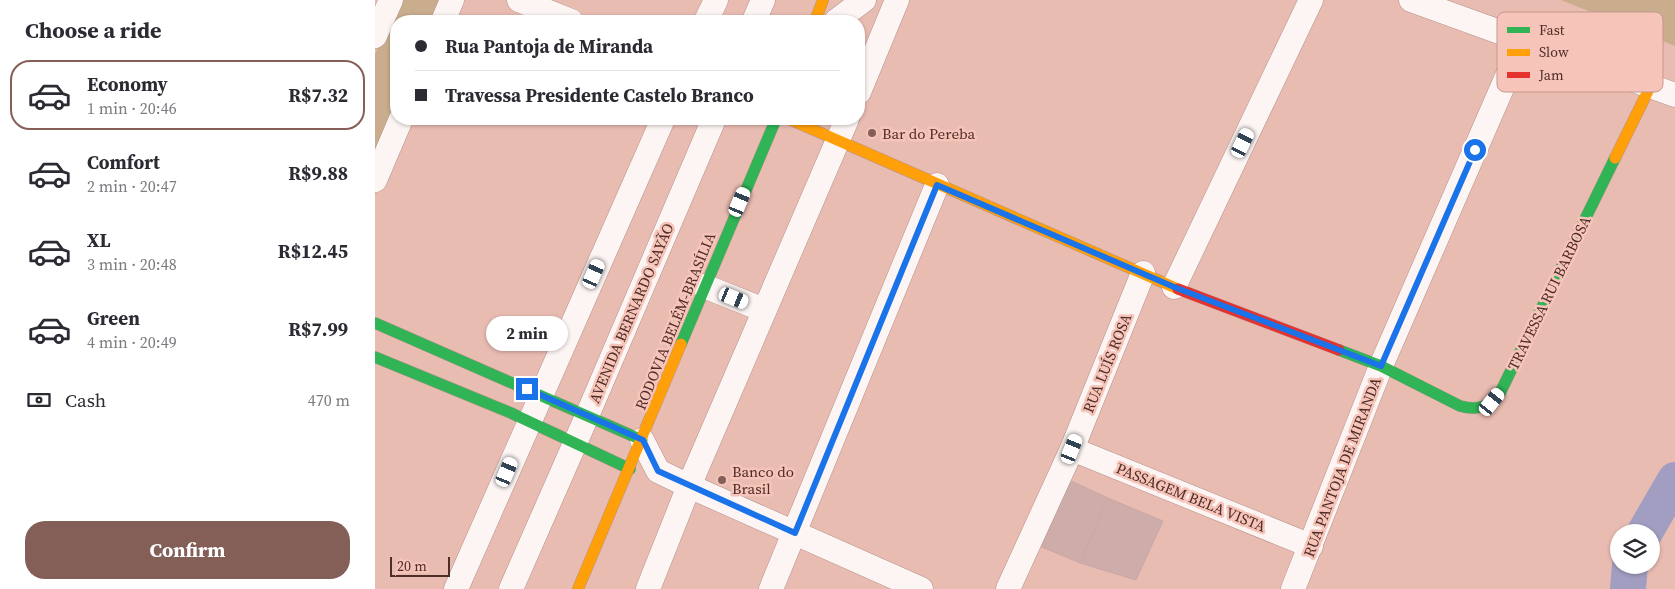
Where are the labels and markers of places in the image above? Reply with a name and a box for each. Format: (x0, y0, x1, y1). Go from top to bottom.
place label: Bar do Pereba (882, 123, 976, 144)
marker: Bar do Pereba (866, 127, 878, 139)
place label: Banco do Brasil (732, 461, 794, 499)
marker: Banco do Brasil (716, 474, 728, 486)

